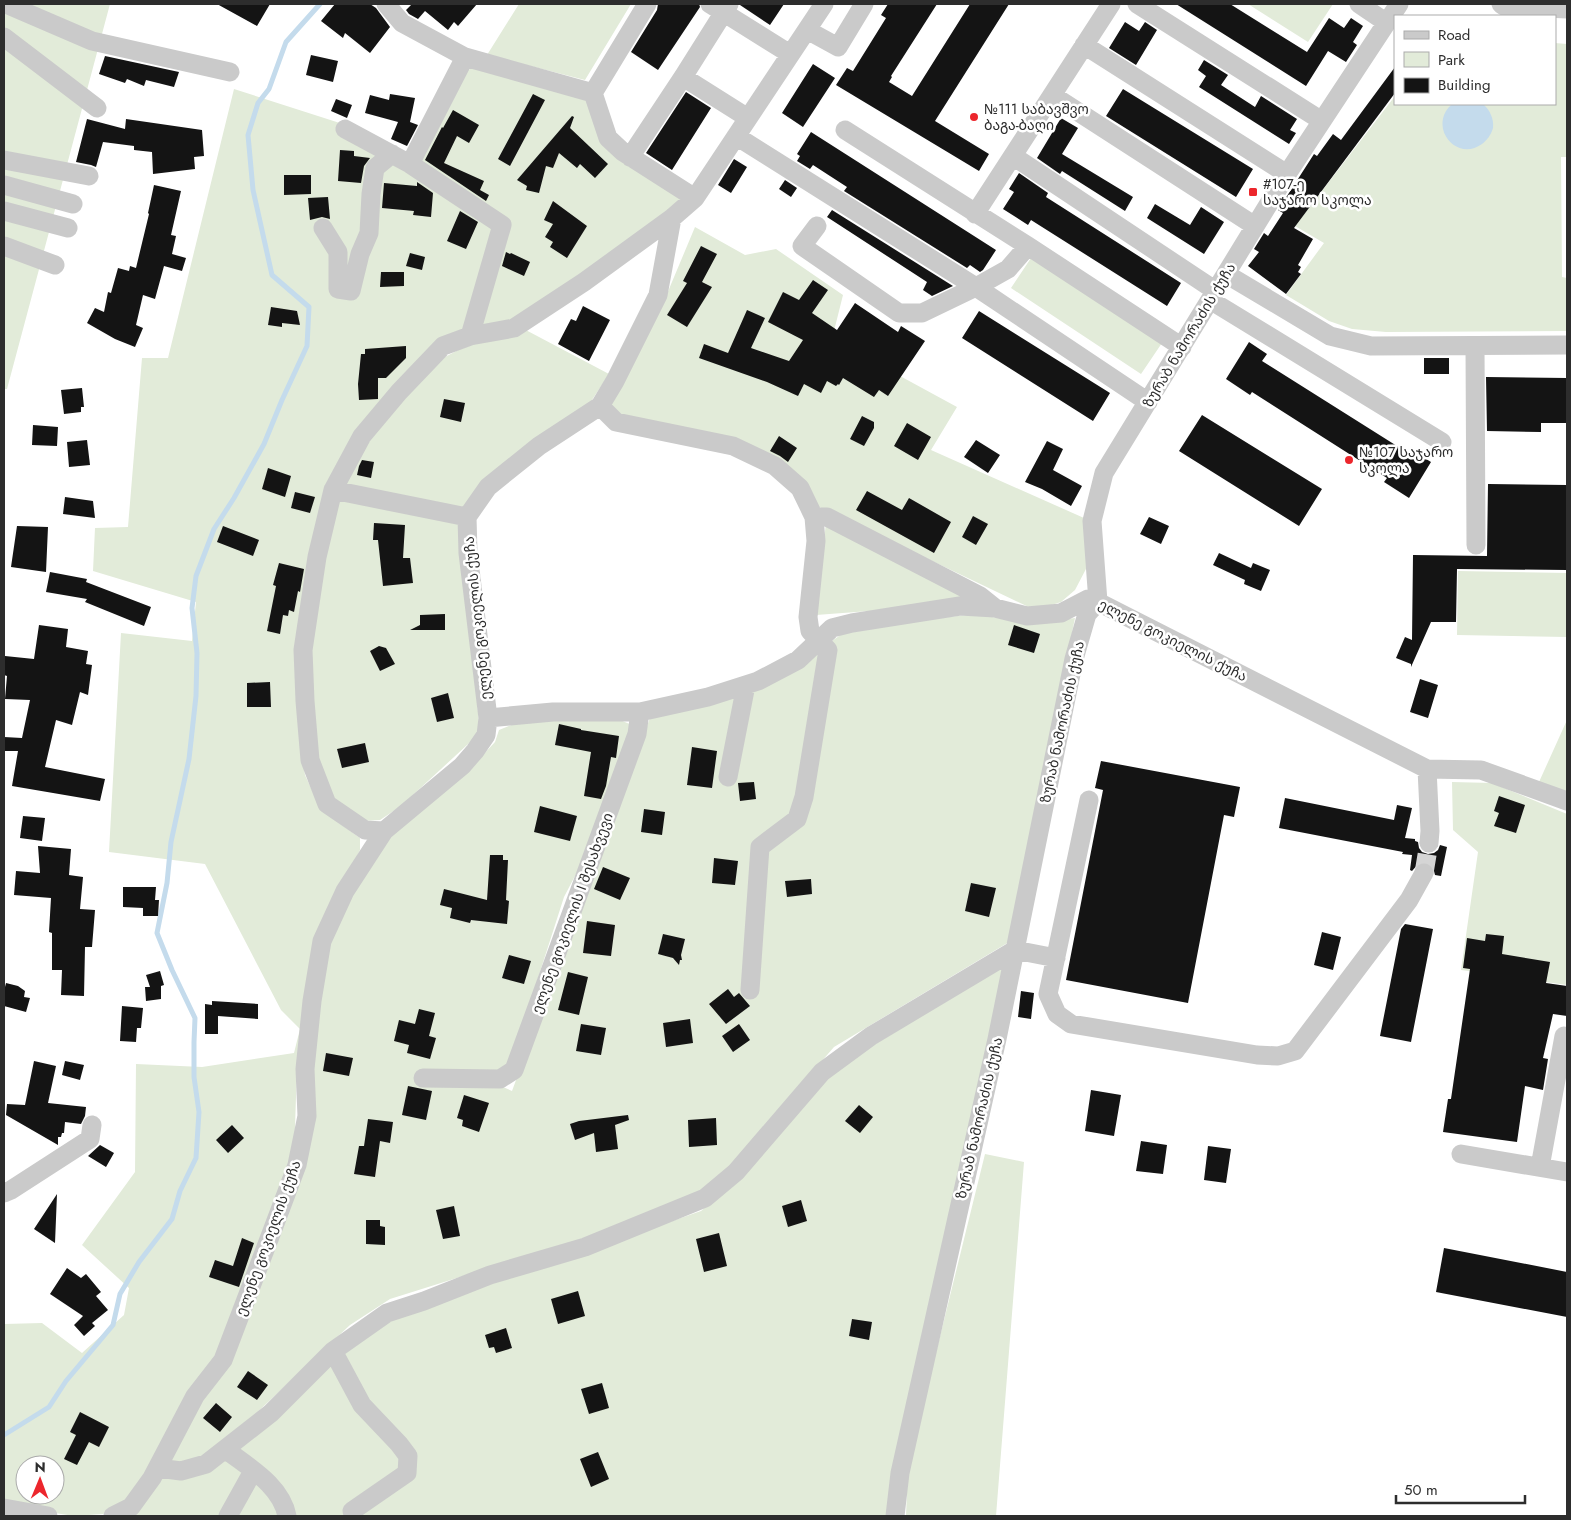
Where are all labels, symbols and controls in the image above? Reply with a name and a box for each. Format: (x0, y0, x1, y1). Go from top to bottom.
legend (1394, 15, 1556, 105)
text: Road (1438, 24, 1470, 46)
text: Park (1438, 49, 1465, 71)
text: Building (1438, 74, 1490, 96)
place label: №111 საბავშვო ბაგა-ბაღი (984, 99, 1089, 135)
marker: №111 საბავშვო ბაგა-ბაღი (968, 111, 980, 123)
place label: #107-ე საჯარო სკოლა (1263, 174, 1372, 210)
marker: #107-ე საჯარო სკოლა (1247, 186, 1259, 198)
street label: ზურაბ ნამორაძის ქუჩა (1138, 259, 1240, 411)
place label: №107 საჯარო სკოლა (1359, 442, 1453, 478)
marker: №107 საჯარო სკოლა (1343, 454, 1355, 466)
street label: ელენე გოკიელის ქუჩა (458, 535, 496, 701)
street label: ელენე გოკიელის ქუჩა (1095, 594, 1251, 686)
street label: ზურაბ ნამორაძის ქუჩა (1035, 639, 1089, 805)
street label: ელენე გოკიელის I შესახვევი (526, 810, 618, 1016)
street label: ზურაბ ნამორაძის ქუჩა (951, 1035, 1007, 1201)
street label: ელენე გოკიელის ქუჩა (231, 1157, 305, 1319)
north arrow (15, 1455, 65, 1505)
text: N (34, 1457, 46, 1477)
scale bar (1396, 1472, 1525, 1504)
text: 50 m (1404, 1479, 1438, 1501)

